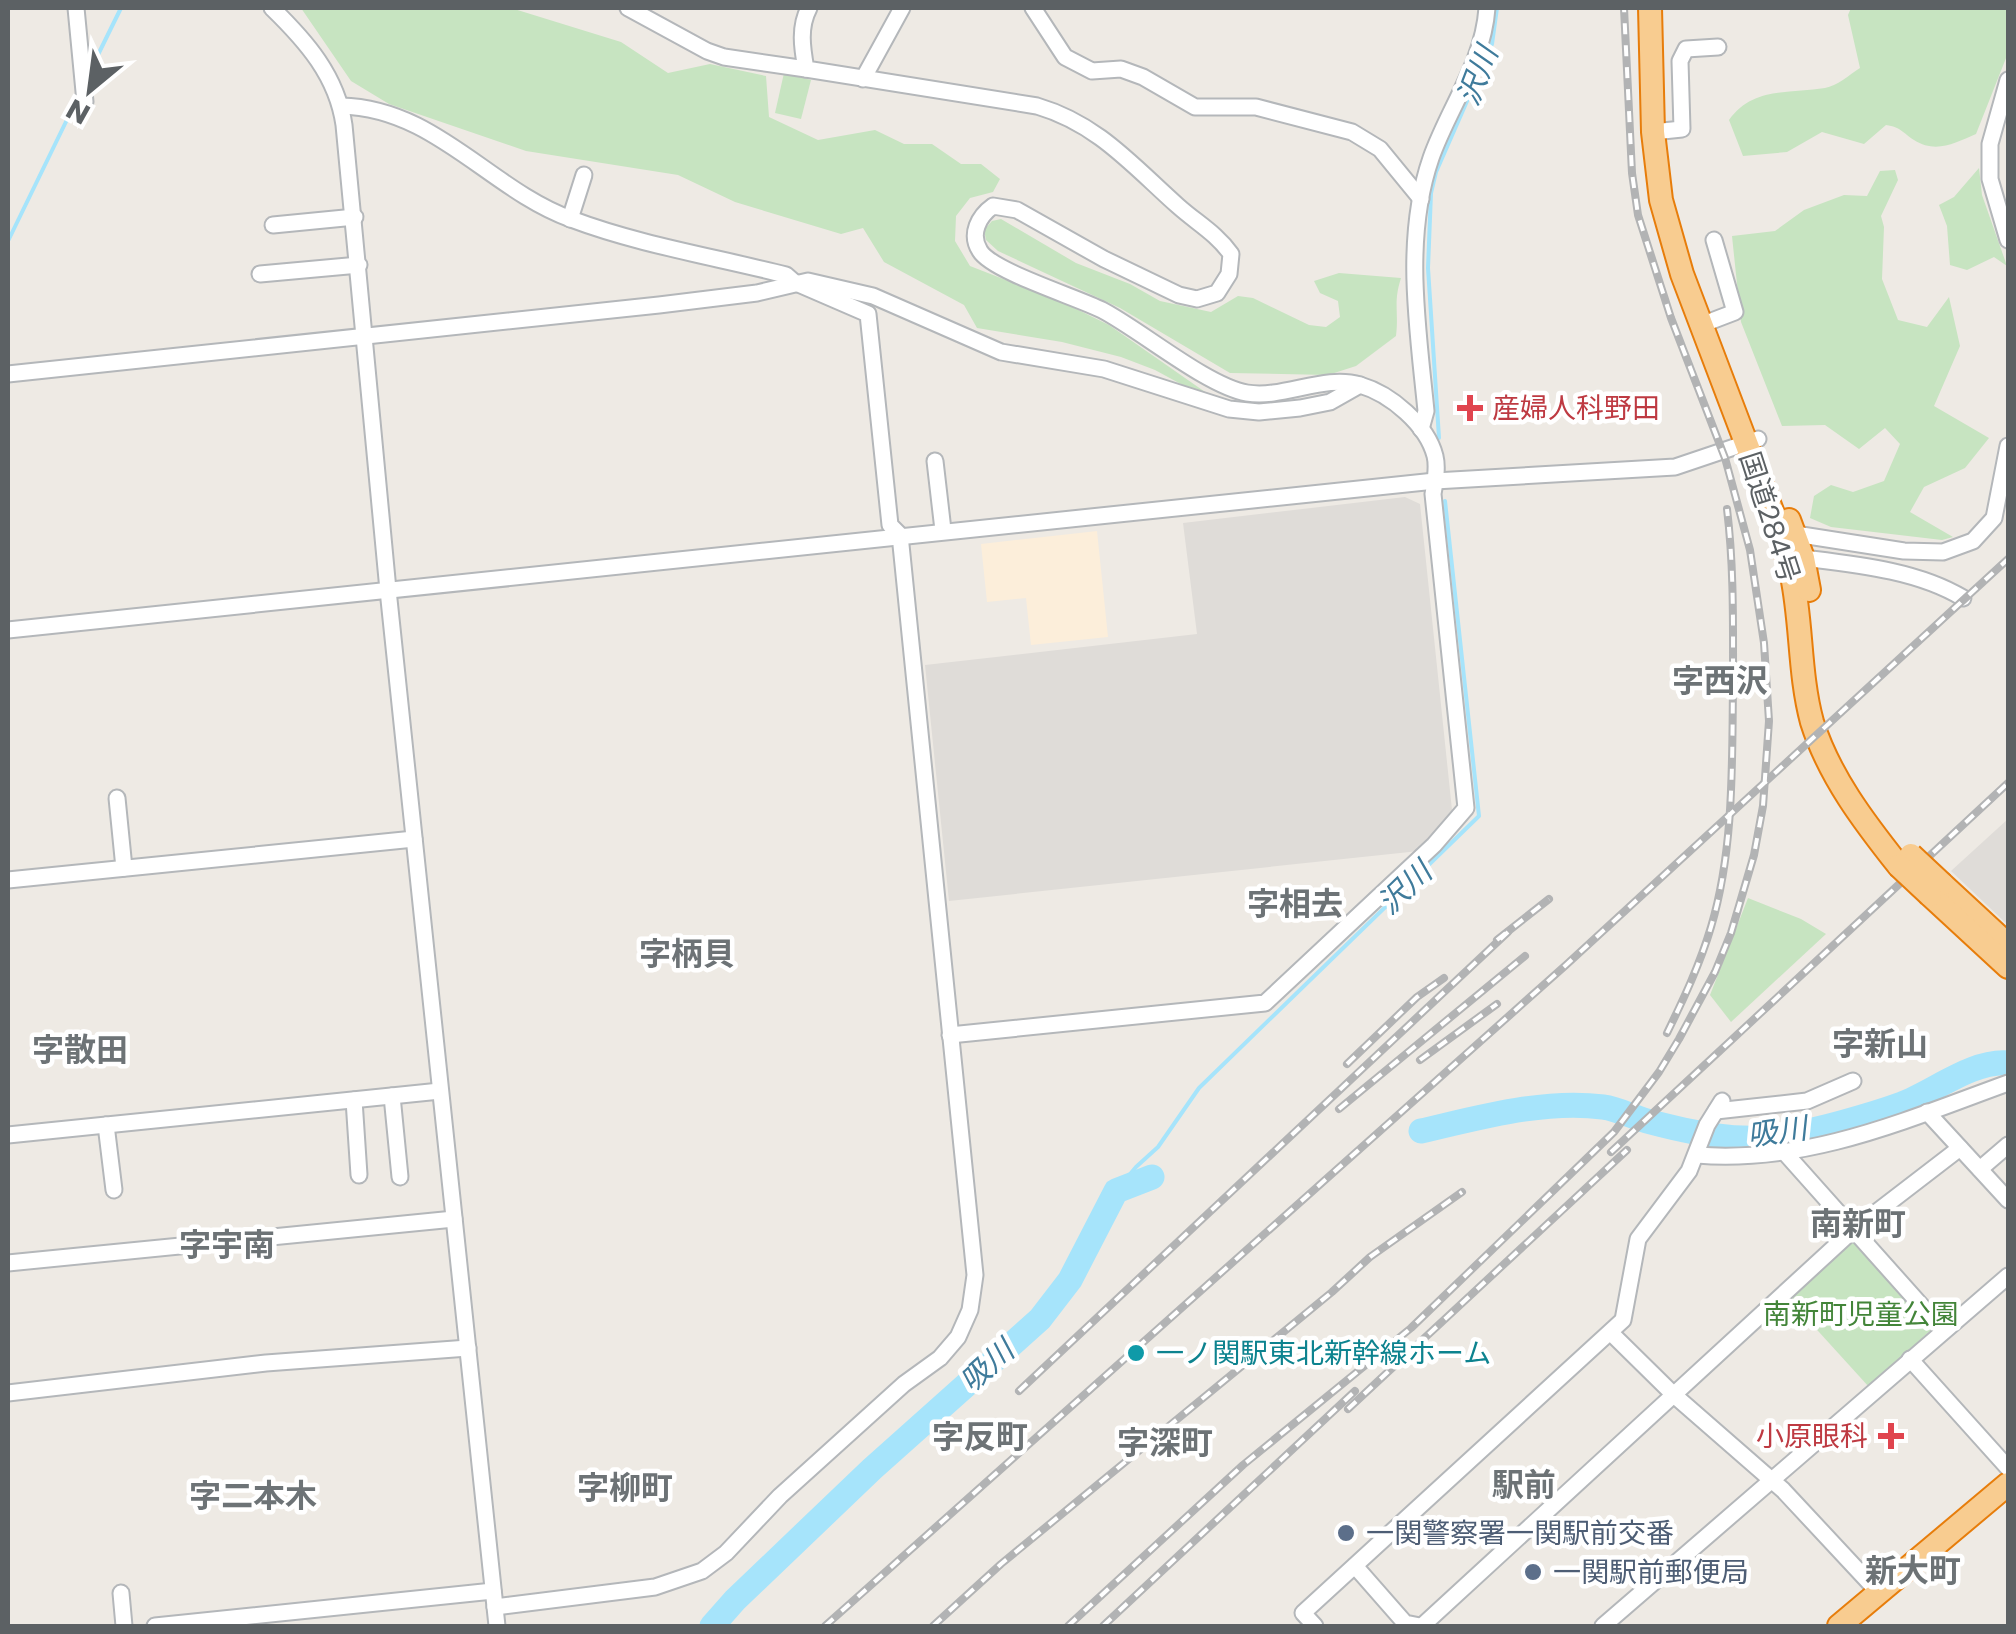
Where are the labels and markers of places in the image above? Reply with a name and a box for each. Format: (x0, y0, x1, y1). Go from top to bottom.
place label: 産婦人科野田 (1492, 389, 1660, 428)
marker: 産婦人科野田 (1457, 395, 1483, 421)
place label: 一ノ関駅東北新幹線ホーム (1156, 1334, 1491, 1373)
marker: 一ノ関駅東北新幹線ホーム (1125, 1342, 1147, 1364)
place label: 小原眼科 (1756, 1417, 1868, 1456)
marker: 小原眼科 (1878, 1423, 1904, 1449)
place label: 一関警察署一関駅前交番 (1366, 1514, 1674, 1553)
marker: 一関警察署一関駅前交番 (1335, 1522, 1357, 1544)
place label: 一関駅前郵便局 (1553, 1553, 1749, 1592)
marker: 一関駅前郵便局 (1522, 1561, 1544, 1583)

